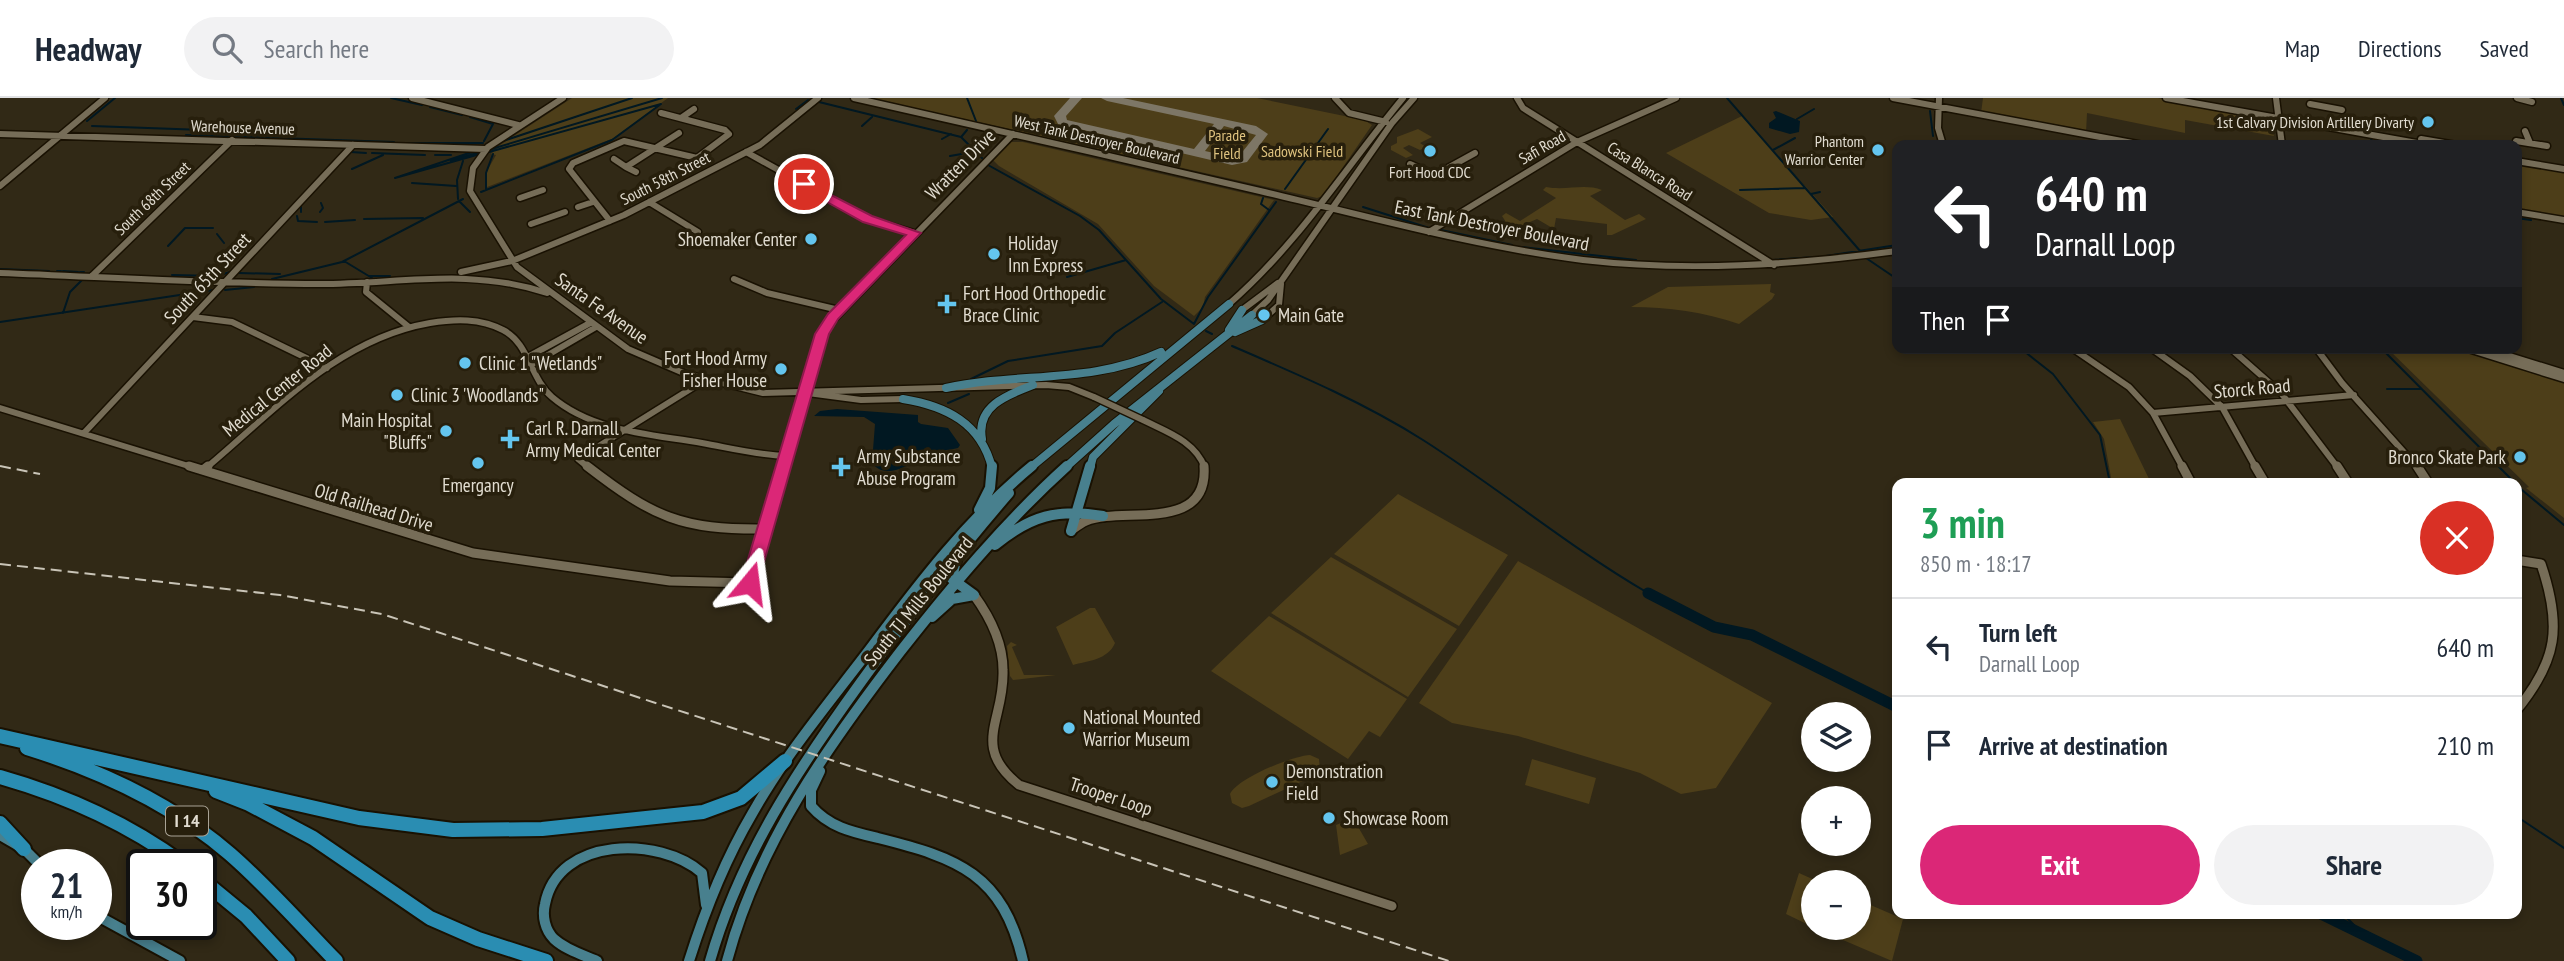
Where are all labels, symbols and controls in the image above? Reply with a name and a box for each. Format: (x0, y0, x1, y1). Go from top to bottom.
search box (184, 17, 674, 80)
text: Headway (35, 27, 142, 70)
icon: search (208, 29, 246, 67)
text: Search here (264, 32, 369, 65)
text: Map (2285, 33, 2320, 64)
text: Directions (2358, 33, 2442, 64)
text: Saved (2480, 33, 2529, 64)
street label: West Tank Destroyer Boulevard (1012, 110, 1182, 168)
place label: 1st Calvary Division Artillery Divarty (2216, 112, 2414, 132)
marker: 1st Calvary Division Artillery Divarty (2420, 114, 2436, 130)
street label: Warehouse Avenue (191, 115, 295, 139)
street label: Wratten Drive (920, 124, 1000, 204)
park label: Parade Field (1208, 125, 1246, 163)
street label: Safi Road (1515, 126, 1569, 168)
place label: Phantom Warrior Center (1785, 131, 1865, 169)
street label: Casa Blanca Road (1604, 137, 1696, 205)
park label: Sadowski Field (1261, 141, 1343, 161)
marker: Phantom Warrior Center (1870, 142, 1886, 158)
marker: Fort Hood CDC (1422, 143, 1438, 159)
street label: South 58th Street (617, 147, 714, 209)
pin (774, 154, 834, 214)
street label: South 68th Street (110, 156, 195, 239)
text: 640 m (2035, 161, 2148, 225)
place label: Fort Hood CDC (1389, 162, 1471, 182)
icon: arrive (785, 165, 823, 203)
icon: left (1920, 168, 2011, 259)
street label: East Tank Destroyer Boulevard (1393, 194, 1591, 256)
text: Darnall Loop (2035, 223, 2175, 265)
street label: South 65th Street (159, 227, 256, 329)
place label: Shoemaker Center (678, 227, 798, 251)
marker: Shoemaker Center (803, 231, 819, 247)
place label: Holiday Inn Express (1008, 231, 1083, 277)
marker: Holiday Inn Express (986, 246, 1002, 262)
street label: Santa Fe Avenue (551, 267, 653, 349)
place label: Fort Hood Orthopedic Brace Clinic (963, 281, 1106, 327)
marker: Fort Hood Orthopedic Brace Clinic (937, 294, 957, 314)
icon: arrive (1979, 301, 2017, 339)
place label: Main Gate (1278, 303, 1344, 327)
text: Then (1920, 304, 1965, 337)
marker: Main Gate (1256, 307, 1272, 323)
street label: Medical Center Road (217, 338, 337, 442)
place label: Fort Hood Army Fisher House (664, 346, 768, 392)
place label: Clinic 1 "Wetlands" (479, 351, 602, 375)
marker: Clinic 1 "Wetlands" (457, 355, 473, 371)
marker: Fort Hood Army Fisher House (773, 361, 789, 377)
street label: Storck Road (2213, 373, 2291, 403)
place label: Clinic 3 'Woodlands" (411, 383, 544, 407)
marker: Clinic 3 'Woodlands" (389, 387, 405, 403)
place label: Main Hospital "Bluffs" (341, 408, 433, 454)
place label: Carl R. Darnall Army Medical Center (526, 416, 662, 462)
marker: Main Hospital "Bluffs" (438, 423, 454, 439)
marker: Carl R. Darnall Army Medical Center (500, 429, 520, 449)
place label: Army Substance Abuse Program (857, 444, 961, 490)
place label: Bronco Skate Park (2388, 445, 2507, 469)
marker: Bronco Skate Park (2512, 449, 2528, 465)
marker: Emergancy (470, 455, 486, 471)
marker: Army Substance Abuse Program (831, 457, 851, 477)
place label: Emergancy (442, 473, 515, 497)
street label: Old Railhead Drive (312, 478, 436, 536)
text: 3 min (1920, 495, 2005, 550)
button: close (2420, 501, 2494, 575)
street label: South TJ Mills Boulevard (858, 531, 978, 671)
position arrow (713, 546, 787, 620)
text: 850 m · 18:17 (1920, 549, 2032, 578)
text: Turn left (1979, 616, 2057, 649)
icon: left (1920, 628, 1958, 666)
text: 640 m (2436, 631, 2494, 664)
text: Darnall Loop (1979, 649, 2080, 678)
map controls (1801, 702, 1871, 940)
button: layers (1801, 702, 1871, 772)
place label: National Mounted Warrior Museum (1083, 705, 1201, 751)
marker: National Mounted Warrior Museum (1061, 720, 1077, 736)
icon: arrive (1920, 726, 1958, 764)
text: Arrive at destination (1979, 729, 2168, 762)
text: 210 m (2436, 729, 2494, 762)
place label: Demonstration Field (1286, 759, 1383, 805)
street label: Trooper Loop (1067, 771, 1155, 821)
marker: Demonstration Field (1264, 774, 1280, 790)
button: + (1801, 786, 1871, 856)
road number: I 14 (166, 806, 208, 836)
place label: Showcase Room (1343, 806, 1448, 830)
marker: Showcase Room (1321, 810, 1337, 826)
button: Exit (1920, 825, 2200, 905)
button: Share (2214, 825, 2494, 905)
speed limit sign: 30 (126, 849, 217, 940)
text: 21 (50, 862, 83, 908)
button: − (1801, 870, 1871, 940)
text: km/h (51, 900, 82, 923)

